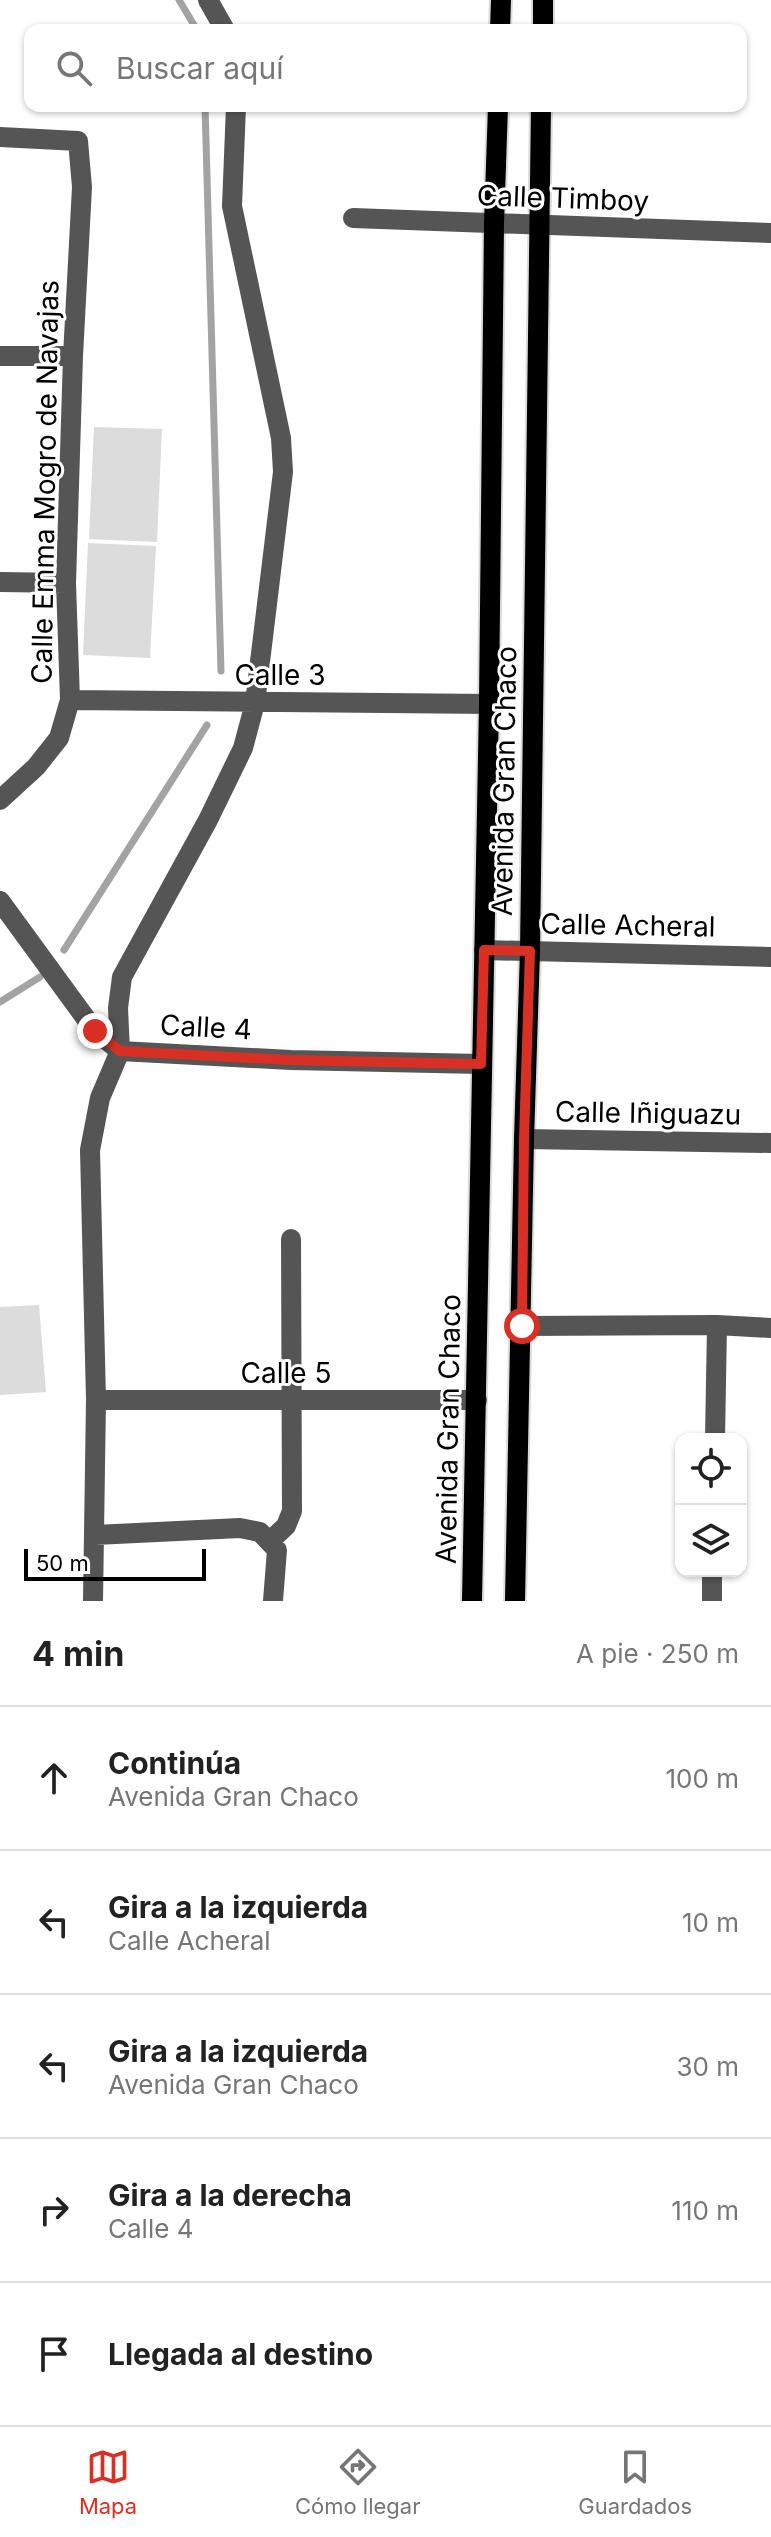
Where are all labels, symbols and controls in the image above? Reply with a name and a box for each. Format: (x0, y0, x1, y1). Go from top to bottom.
search box (24, 24, 747, 112)
icon: search (52, 46, 96, 90)
text: Buscar aquí (116, 50, 283, 86)
street label: Calle Timboy (476, 178, 650, 218)
street label: Calle Emma Mogro de Navajas (24, 280, 66, 684)
street label: Avenida Gran Chaco (485, 646, 523, 916)
street label: Calle 3 (234, 658, 326, 692)
street label: Calle Acheral (540, 906, 716, 944)
street label: Calle 4 (159, 1008, 253, 1046)
route end (77, 1013, 113, 1049)
street label: Calle Iñiguazu (555, 1094, 741, 1132)
street label: Avenida Gran Chaco (429, 1294, 467, 1564)
route start (504, 1308, 540, 1344)
street label: Calle 5 (241, 1356, 331, 1390)
map controls (675, 1433, 747, 1577)
button: locate (675, 1433, 747, 1505)
button: layers (675, 1505, 747, 1577)
scale bar (24, 1545, 206, 1581)
text: 50 m (36, 1550, 89, 1576)
text: 4 min (32, 1633, 124, 1674)
text: A pie · 250 m (576, 1638, 739, 1669)
text: Continúa (108, 1745, 241, 1781)
icon: ahead (32, 1756, 76, 1800)
text: 100 m (666, 1763, 739, 1794)
text: Avenida Gran Chaco (108, 1781, 359, 1812)
text: Gira a la izquierda (108, 1889, 368, 1925)
icon: left (32, 1900, 76, 1944)
text: 10 m (682, 1907, 739, 1938)
text: Calle Acheral (108, 1925, 271, 1956)
text: Gira a la izquierda (108, 2033, 368, 2069)
icon: left (32, 2044, 76, 2088)
text: 30 m (676, 2051, 739, 2082)
text: Avenida Gran Chaco (108, 2069, 359, 2100)
text: Gira a la derecha (108, 2177, 352, 2213)
icon: right (32, 2188, 76, 2232)
text: 110 m (671, 2195, 739, 2226)
text: Calle 4 (108, 2213, 193, 2244)
icon: arrive (32, 2332, 76, 2376)
text: Llegada al destino (108, 2336, 373, 2372)
tab: Mapa (79, 2445, 137, 2519)
tab: Cómo llegar (295, 2445, 420, 2519)
tab: Guardados (578, 2445, 692, 2519)

